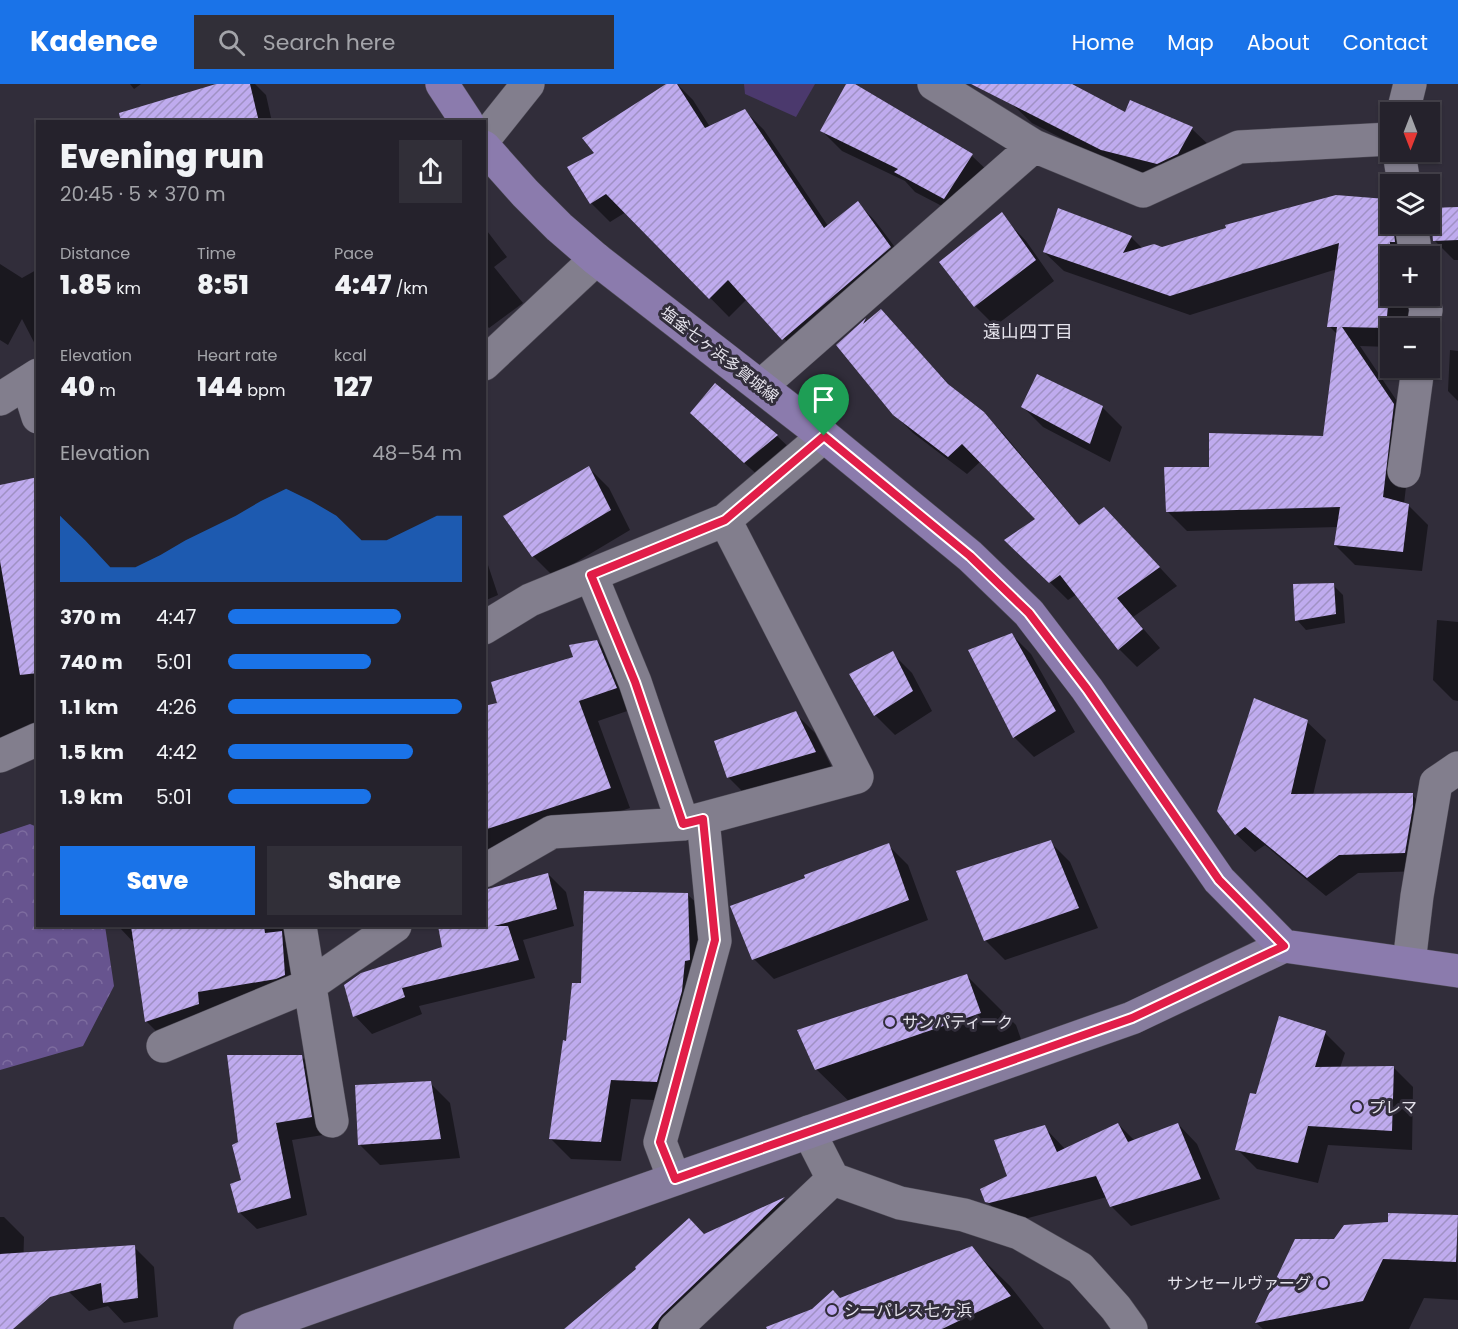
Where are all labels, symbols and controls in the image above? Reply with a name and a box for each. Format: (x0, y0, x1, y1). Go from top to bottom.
search box (194, 15, 614, 69)
text: Kadence (30, 22, 158, 61)
icon: search (215, 26, 248, 59)
text: Search here (263, 27, 395, 58)
text: Home (1072, 28, 1134, 57)
text: Map (1167, 28, 1214, 57)
text: About (1247, 28, 1310, 57)
text: Contact (1343, 28, 1428, 57)
north arrow (1380, 102, 1440, 162)
map controls (1380, 102, 1440, 378)
text: Evening run (60, 133, 264, 180)
button: share (399, 140, 462, 203)
button: layers (1380, 174, 1440, 234)
text: 20:45 · 5 × 370 m (60, 180, 226, 208)
text: Distance (60, 242, 130, 265)
text: Time (197, 242, 236, 265)
text: Pace (334, 242, 374, 265)
button: + (1380, 246, 1440, 306)
text: 1.85 (60, 267, 112, 303)
text: 8:51 (197, 267, 249, 303)
text: 4:47 (334, 267, 391, 303)
text: km (112, 277, 141, 300)
text: /km (391, 277, 428, 300)
street label: 塩釜七ヶ浜多賀城線 (656, 301, 784, 408)
button: − (1380, 318, 1440, 378)
district label: 遠山四丁目 (983, 319, 1073, 344)
text: Elevation (60, 344, 132, 367)
text: Heart rate (197, 344, 277, 367)
text: kcal (334, 344, 367, 367)
text: 40 (60, 369, 95, 405)
text: 144 (197, 369, 243, 405)
text: 127 (334, 369, 372, 405)
pin (798, 374, 849, 436)
text: m (95, 379, 116, 402)
text: bpm (243, 379, 285, 402)
icon: arrive (807, 383, 840, 416)
text: Elevation (60, 439, 150, 467)
text: 48–54 m (372, 439, 462, 467)
text: 370 m (60, 603, 121, 631)
text: 4:47 (156, 603, 196, 631)
text: 740 m (60, 648, 123, 676)
text: 5:01 (156, 648, 192, 676)
text: 1.1 km (60, 693, 118, 721)
text: 4:26 (156, 693, 197, 721)
text: 1.5 km (60, 738, 124, 766)
text: 4:42 (156, 738, 197, 766)
text: 1.9 km (60, 783, 123, 811)
text: 5:01 (156, 783, 192, 811)
button: Save (60, 846, 255, 915)
button: Share (267, 846, 462, 915)
place label: サンパティーク (902, 1011, 1013, 1034)
marker: サンパティーク (883, 1015, 897, 1029)
place label: プレマ (1369, 1096, 1417, 1119)
marker: プレマ (1350, 1100, 1364, 1114)
place label: サンセールヴァーグ (1167, 1272, 1311, 1295)
marker: サンセールヴァーグ (1316, 1276, 1330, 1290)
place label: シーパレス七ヶ浜 (844, 1299, 972, 1322)
marker: シーパレス七ヶ浜 (825, 1303, 839, 1317)

